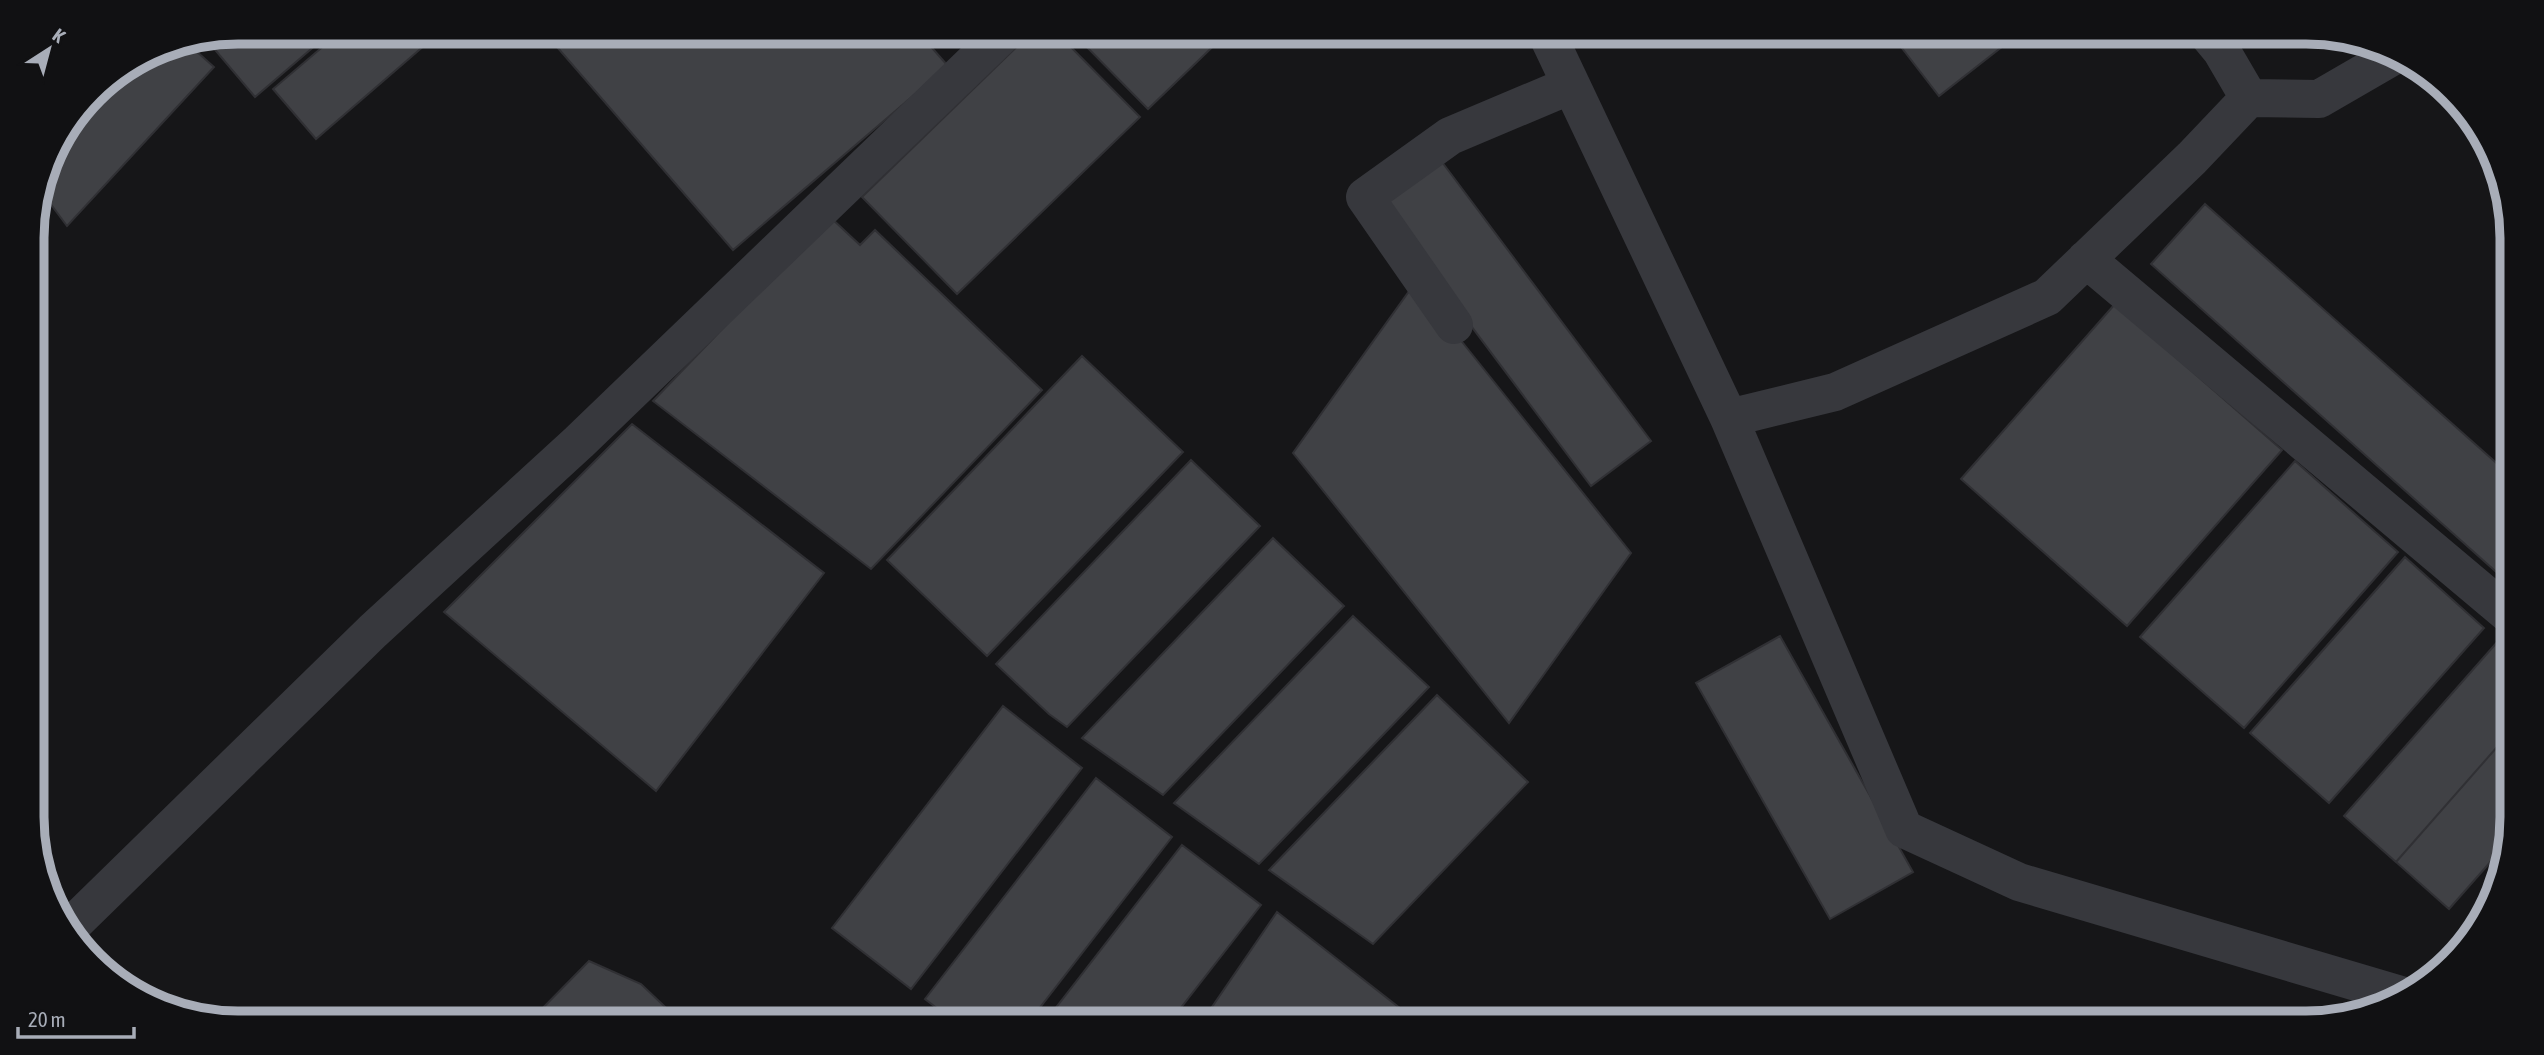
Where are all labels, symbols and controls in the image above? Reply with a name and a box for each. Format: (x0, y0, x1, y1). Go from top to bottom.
north arrow (14, 14, 84, 84)
text: K (49, 24, 70, 47)
scale bar (18, 996, 133, 1040)
text: 20 m (28, 1007, 66, 1031)

